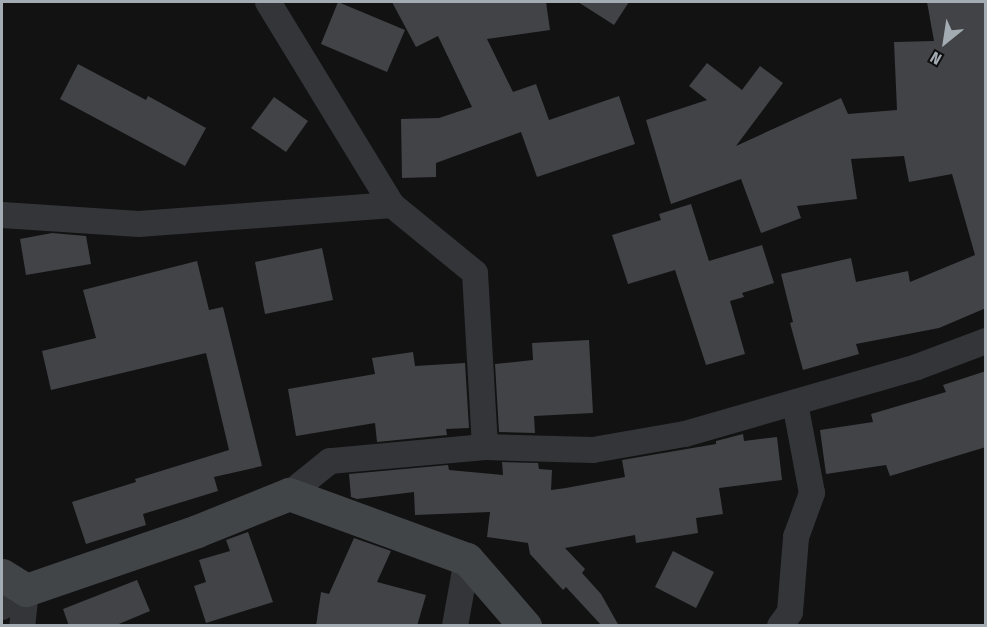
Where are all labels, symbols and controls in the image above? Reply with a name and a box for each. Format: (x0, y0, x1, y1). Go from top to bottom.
north arrow (915, 12, 975, 72)
text: N (927, 47, 945, 69)

